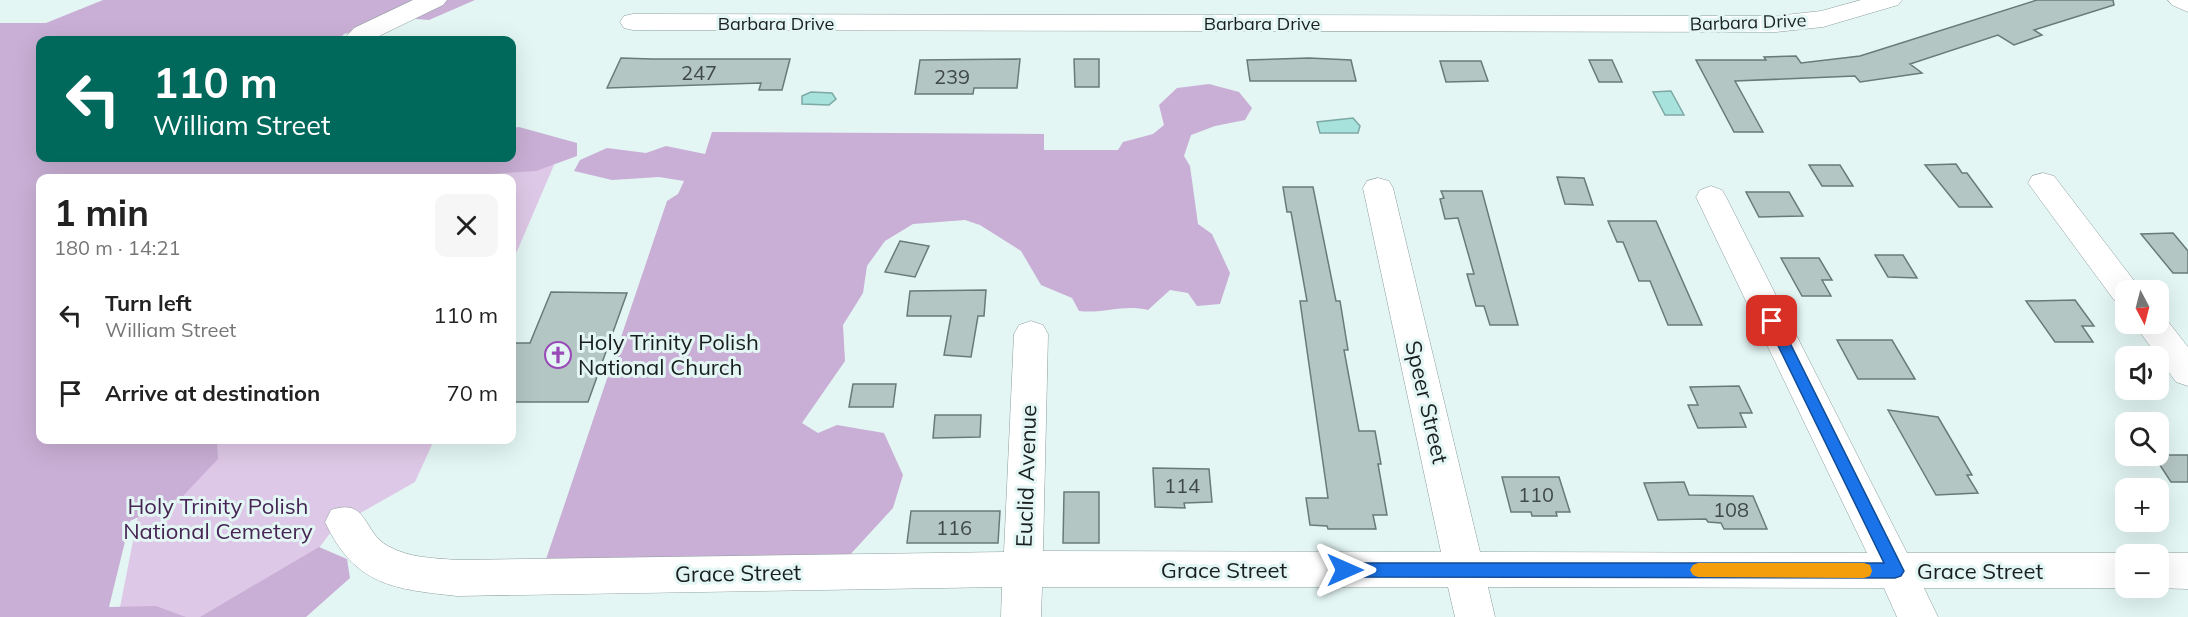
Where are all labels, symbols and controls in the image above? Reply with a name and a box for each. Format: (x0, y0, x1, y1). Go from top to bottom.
street label: Barbara Drive (1689, 8, 1807, 36)
street label: Barbara Drive (718, 12, 834, 35)
street label: Barbara Drive (1204, 12, 1320, 35)
text: 110 m (153, 56, 278, 109)
icon: left (54, 60, 132, 138)
house number: 247 (681, 60, 717, 85)
house number: 239 (934, 64, 970, 89)
text: William Street (153, 108, 330, 142)
text: 1 min (54, 190, 149, 235)
button: close (435, 194, 498, 257)
text: 180 m · 14:21 (54, 235, 180, 260)
north arrow (2115, 280, 2169, 334)
map controls (2115, 280, 2169, 598)
text: Turn left (105, 289, 192, 317)
pin (1746, 295, 1797, 346)
icon: left (54, 299, 87, 332)
text: 110 m (433, 301, 498, 329)
icon: arrive (1755, 304, 1788, 337)
text: William Street (105, 317, 236, 342)
place label: Holy Trinity Polish National Church (578, 328, 759, 381)
street label: Speer Street (1399, 338, 1455, 467)
church icon: Holy Trinity Polish National Church (543, 340, 573, 370)
button: sound (2115, 346, 2169, 400)
icon: arrive (54, 377, 87, 410)
text: Arrive at destination (105, 379, 320, 407)
text: 70 m (447, 379, 498, 407)
street label: Euclid Avenue (1010, 404, 1042, 548)
button: search (2115, 412, 2169, 466)
house number: 114 (1164, 473, 1200, 498)
button: + (2115, 478, 2169, 532)
house number: 110 (1518, 482, 1554, 507)
park label: Holy Trinity Polish National Cemetery (123, 492, 313, 545)
house number: 108 (1713, 497, 1749, 522)
house number: 116 (936, 515, 972, 540)
position arrow (1313, 538, 1377, 602)
button: − (2115, 544, 2169, 598)
street label: Grace Street (1161, 556, 1287, 584)
street label: Grace Street (1917, 557, 2043, 585)
street label: Grace Street (675, 558, 802, 588)

